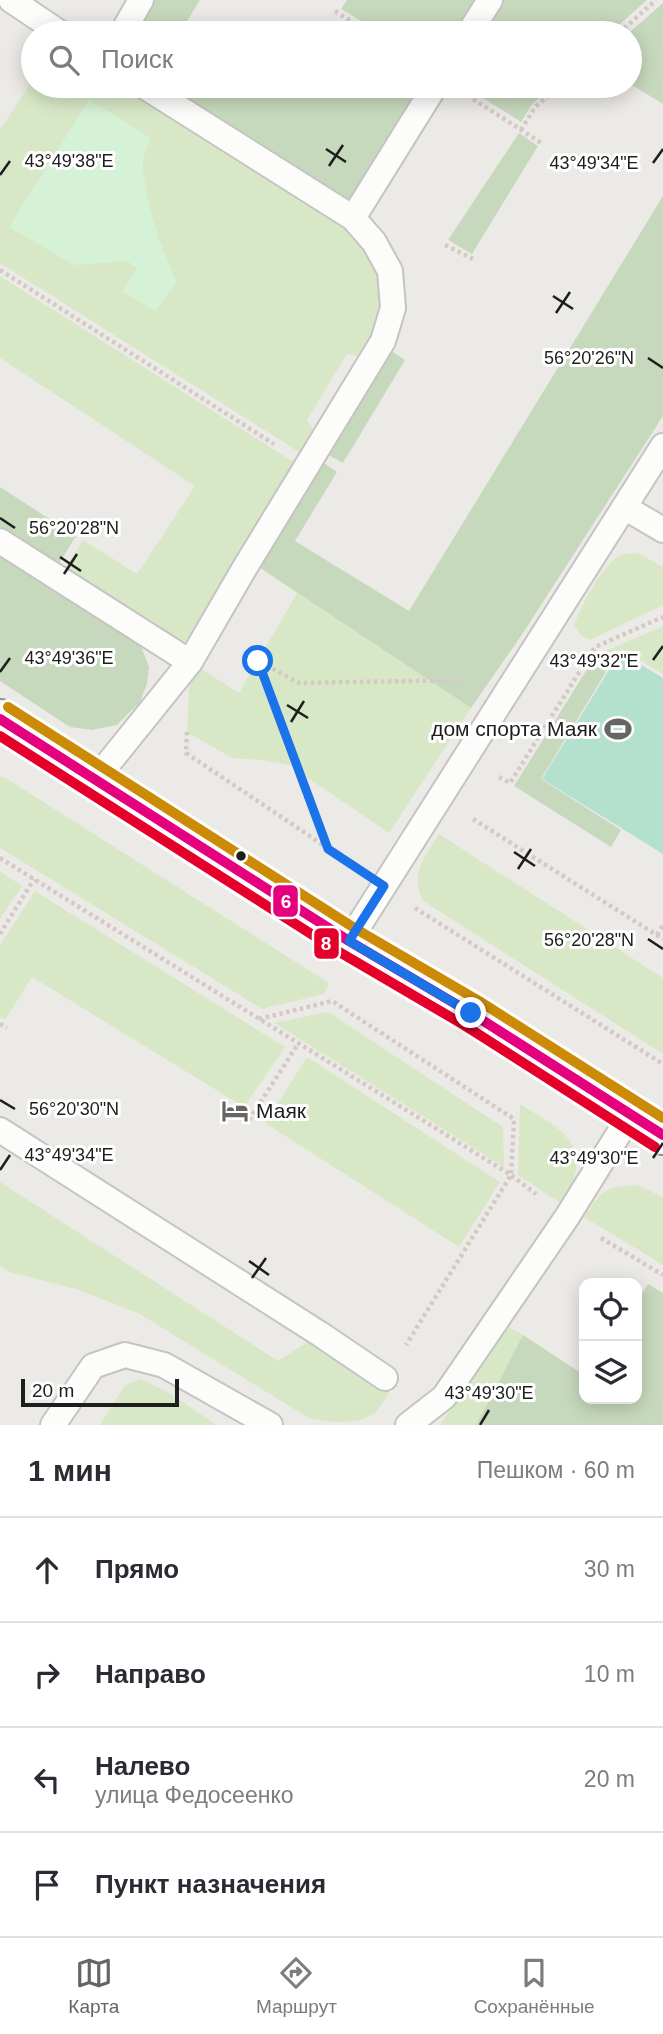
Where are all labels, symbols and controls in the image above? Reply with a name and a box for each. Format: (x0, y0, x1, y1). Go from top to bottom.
search box (21, 21, 642, 98)
icon: search (45, 41, 83, 79)
text: Поиск (101, 44, 173, 74)
text: 43°49'38"E (24, 151, 114, 171)
text: 43°49'34"E (549, 153, 639, 173)
text: 56°20'26"N (544, 348, 634, 368)
text: 56°20'28"N (29, 518, 119, 538)
route start (242, 645, 273, 676)
text: 43°49'36"E (24, 648, 114, 668)
text: 43°49'32"E (549, 651, 639, 671)
sports icon: дом спорта Маяк (603, 714, 633, 744)
place label: дом спорта Маяк (431, 717, 598, 740)
unlabelled marker (234, 849, 248, 863)
line badge: 6 (272, 884, 299, 918)
text: 6 (281, 891, 291, 912)
line badge: 8 (313, 927, 340, 960)
text: 56°20'28"N (544, 930, 634, 950)
text: 8 (321, 933, 331, 954)
route end (455, 997, 486, 1028)
hotel icon: Маяк (220, 1096, 250, 1126)
text: 56°20'30"N (29, 1099, 119, 1119)
place label: Маяк (256, 1099, 307, 1122)
text: 43°49'34"E (24, 1145, 114, 1165)
text: 43°49'30"E (549, 1148, 639, 1168)
map controls (579, 1278, 642, 1404)
button: locate (579, 1278, 642, 1341)
button: layers (579, 1341, 642, 1404)
scale bar (21, 1376, 178, 1408)
text: 20 m (32, 1380, 74, 1401)
text: 43°49'30"E (444, 1383, 534, 1403)
text: 1 мин (28, 1454, 112, 1487)
text: Пешком · 60 m (477, 1457, 635, 1483)
icon: ahead (28, 1551, 66, 1589)
text: Прямо (95, 1554, 179, 1584)
text: 30 m (584, 1556, 635, 1582)
icon: right (28, 1656, 66, 1694)
text: Направо (95, 1659, 206, 1689)
text: 10 m (584, 1661, 635, 1687)
text: Налево (95, 1751, 190, 1781)
icon: left (28, 1761, 66, 1799)
text: 20 m (584, 1766, 635, 1792)
text: улица Федосеенко (95, 1782, 294, 1808)
icon: arrive (28, 1866, 66, 1904)
text: Пункт назначения (95, 1869, 326, 1899)
tab: Карта (68, 1954, 119, 2018)
tab: Маршрут (256, 1954, 337, 2018)
tab: Сохранённые (474, 1954, 595, 2018)

